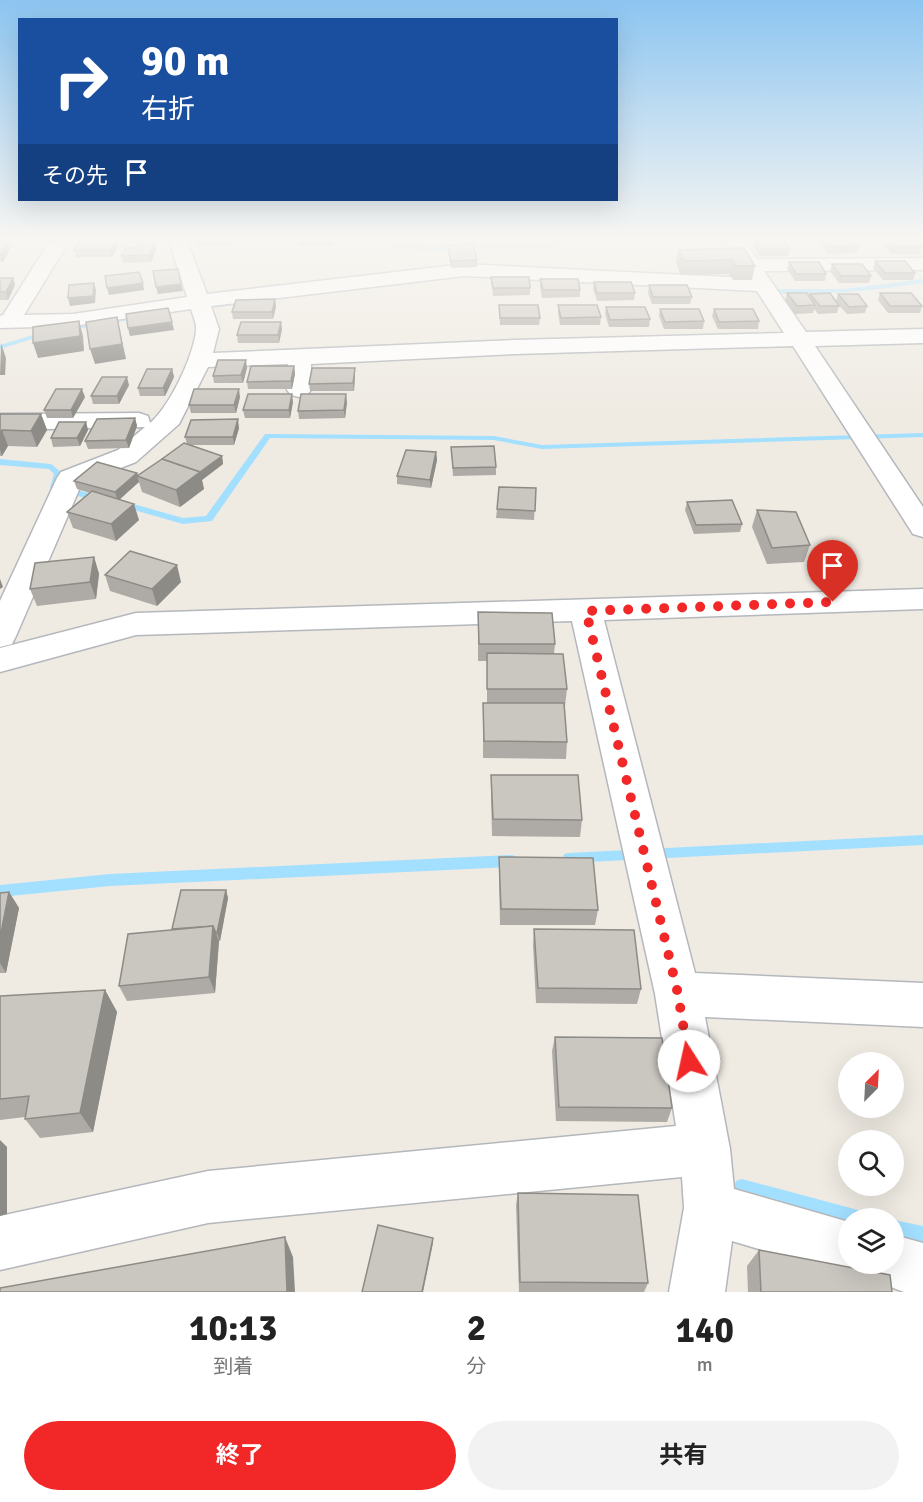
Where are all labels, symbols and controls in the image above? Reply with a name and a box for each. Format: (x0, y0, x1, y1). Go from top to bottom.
text: 90 m (141, 36, 230, 87)
icon: right (42, 42, 120, 120)
text: 右折 (141, 93, 195, 126)
icon: arrive (120, 156, 153, 189)
text: その先 (42, 162, 108, 189)
pin (807, 540, 858, 602)
icon: arrive (816, 549, 849, 582)
position arrow (657, 1029, 721, 1093)
north arrow (838, 1052, 904, 1118)
map controls (838, 1052, 904, 1274)
button: search (838, 1130, 904, 1196)
button: layers (838, 1208, 904, 1274)
text: 10:13 (189, 1306, 277, 1351)
text: 2 (467, 1306, 486, 1351)
text: 140 (676, 1308, 734, 1353)
text: m (697, 1352, 713, 1377)
text: 到着 (213, 1354, 253, 1379)
text: 分 (467, 1354, 487, 1379)
button: 終了 (24, 1421, 456, 1490)
button: 共有 (468, 1421, 899, 1490)

